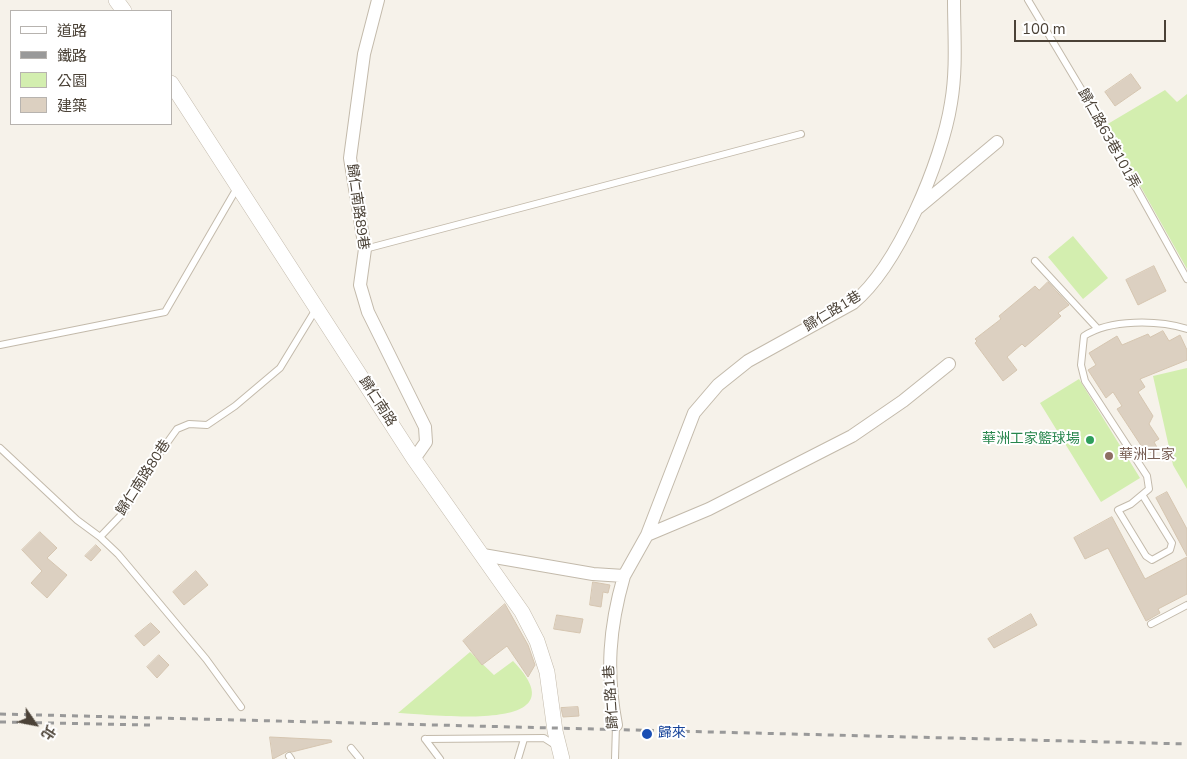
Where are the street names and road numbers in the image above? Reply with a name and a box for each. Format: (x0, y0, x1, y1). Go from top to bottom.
street label: 歸仁路63巷101弄 (1074, 86, 1142, 192)
street label: 歸仁南路89巷 (343, 163, 371, 251)
street label: 歸仁路1巷 (801, 288, 865, 336)
street label: 歸仁南路 (355, 374, 399, 430)
street label: 歸仁南路80巷 (113, 437, 175, 519)
street label: 歸仁路1巷 (601, 664, 623, 730)

